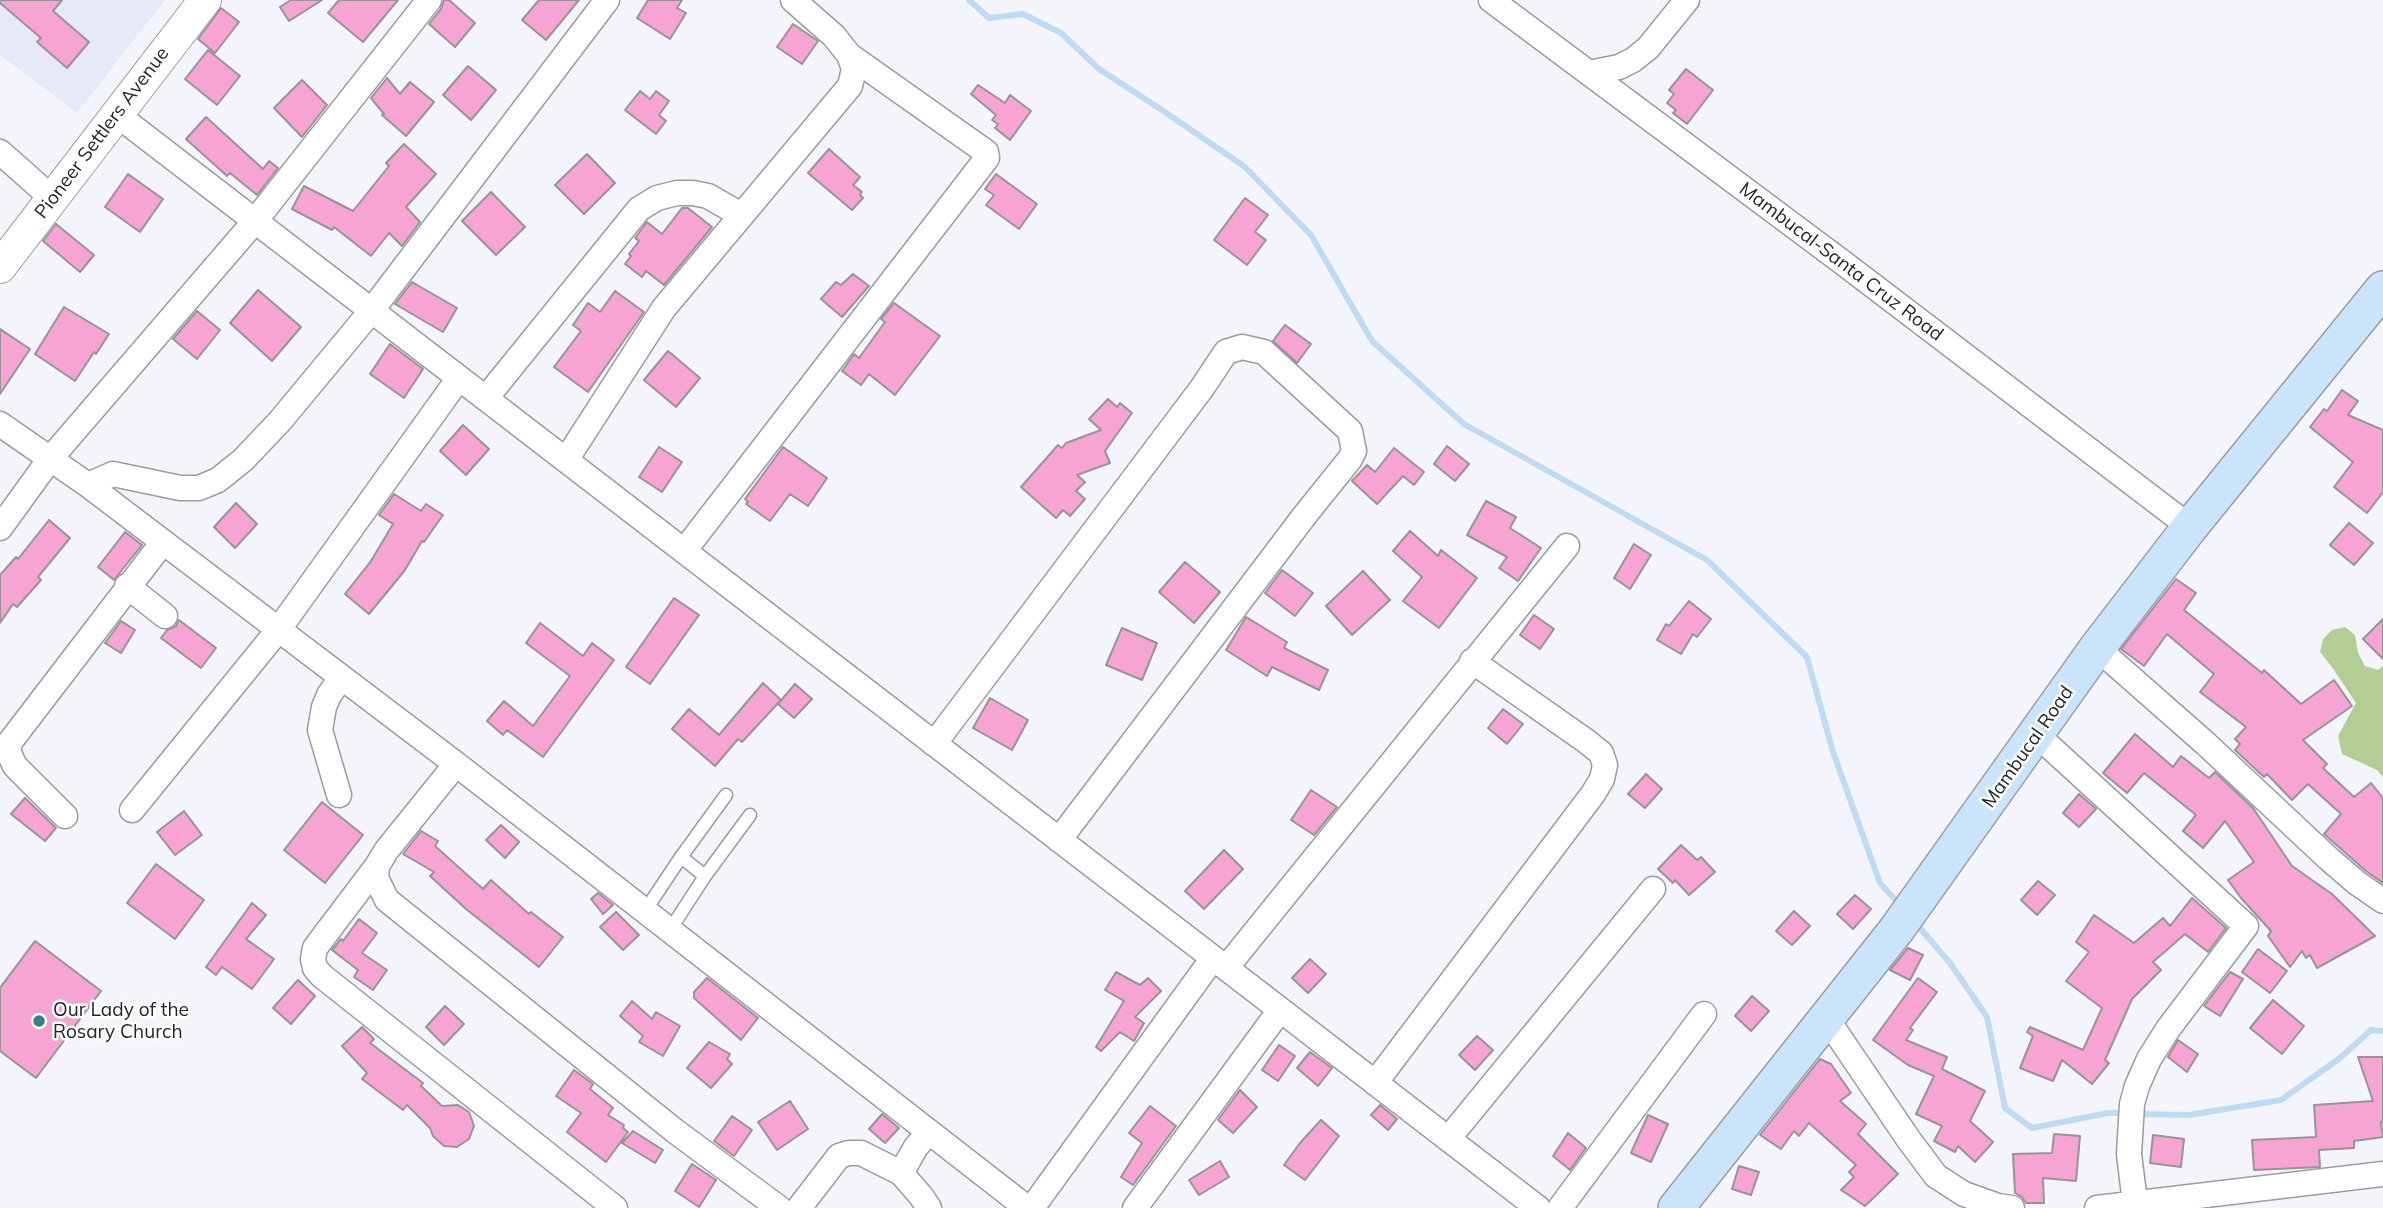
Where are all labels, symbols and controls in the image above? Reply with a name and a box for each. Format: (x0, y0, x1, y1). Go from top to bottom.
street label: Pioneer Settlers Avenue (30, 43, 174, 223)
street label: Mambucal-Santa Cruz Road (1735, 178, 1947, 346)
street label: Mambucal Road (1977, 682, 2079, 812)
place label: Our Lady of the Rosary Church (53, 999, 189, 1043)
marker: Our Lady of the Rosary Church (31, 1013, 47, 1029)

